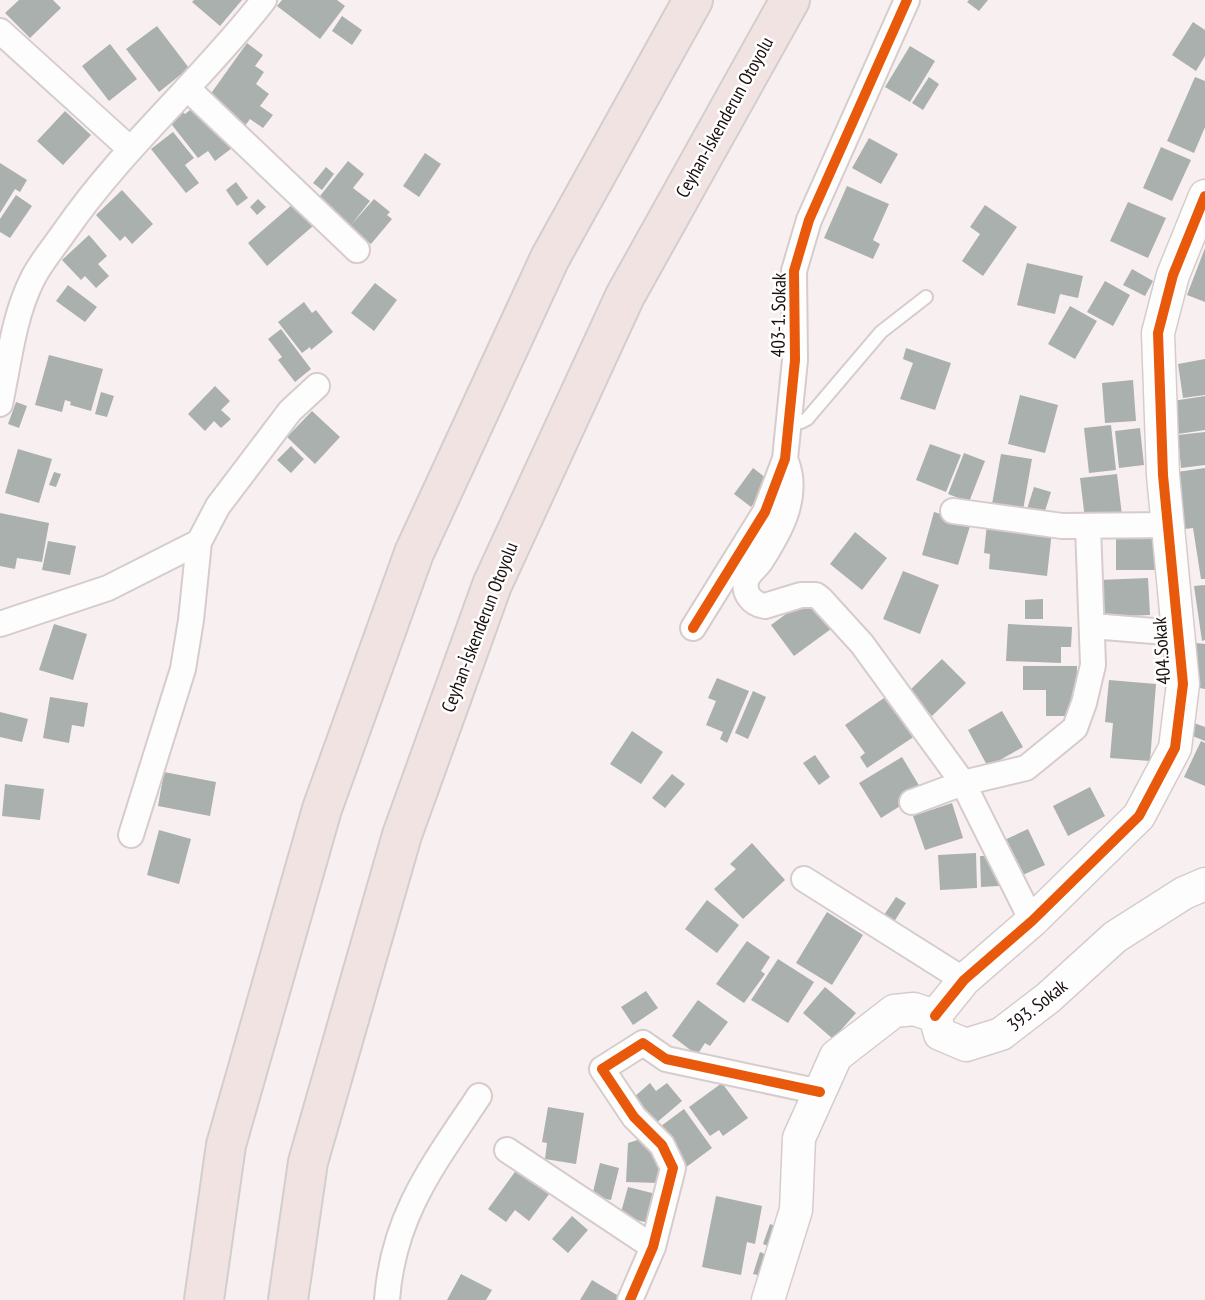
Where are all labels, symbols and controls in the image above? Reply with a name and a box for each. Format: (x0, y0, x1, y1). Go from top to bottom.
street label: Ceyhan-İskenderun Otoyolu (670, 32, 778, 202)
street label: 403-1. Sokak (765, 272, 791, 357)
street label: Ceyhan-İskenderun Otoyolu (435, 539, 523, 715)
street label: 404.Sokak (1147, 616, 1175, 686)
street label: 393. Sokak (1002, 973, 1072, 1037)

